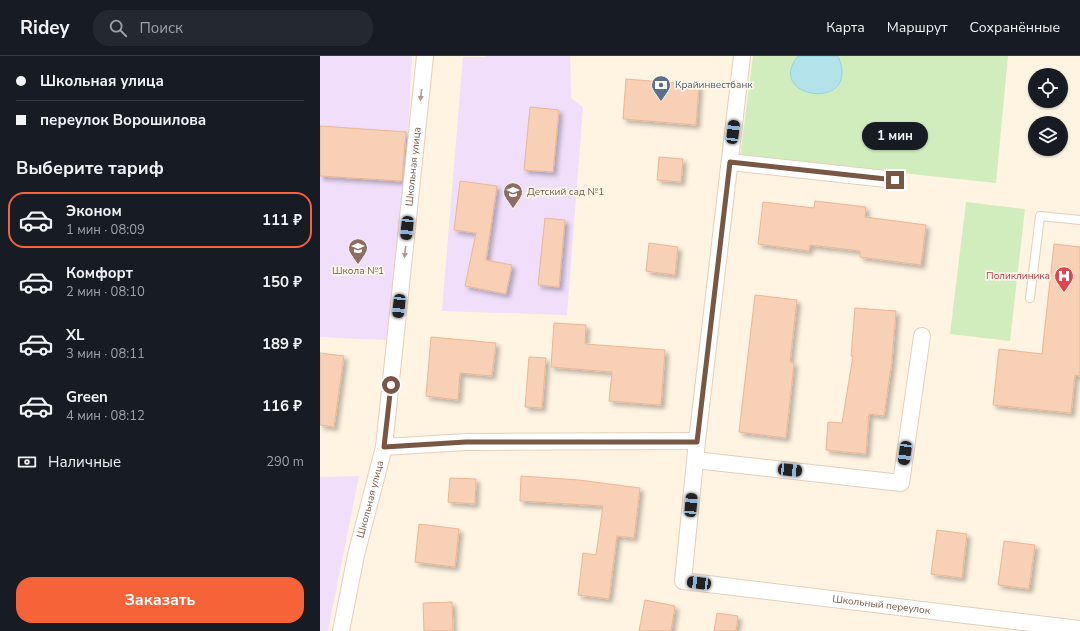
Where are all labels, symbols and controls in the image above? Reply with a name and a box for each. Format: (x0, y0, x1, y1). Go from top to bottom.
search box (93, 10, 373, 46)
text: Ridey (20, 15, 69, 41)
icon: search (107, 17, 129, 39)
text: Поиск (139, 18, 183, 38)
text: Карта (826, 18, 865, 37)
text: Маршрут (887, 18, 948, 37)
text: Сохранённые (970, 18, 1060, 37)
map controls (1028, 68, 1068, 156)
button: locate (1028, 68, 1068, 108)
text: Школьная улица (40, 71, 164, 91)
bank icon: Крайинвестбанк (650, 74, 672, 102)
place label: Крайинвестбанк (675, 78, 753, 92)
one-way arrow (418, 89, 424, 101)
text: переулок Ворошилова (40, 110, 206, 130)
button: layers (1028, 116, 1068, 156)
car (726, 119, 740, 145)
callout: 1 мин (862, 122, 928, 150)
street label: Школьная улица (402, 126, 425, 207)
text: 1 мин (877, 127, 913, 145)
text: Выберите тариф (16, 156, 164, 180)
route end (886, 171, 904, 189)
school or university icon: Детский сад №1 (502, 181, 524, 209)
place label: Детский сад №1 (527, 185, 604, 199)
text: Эконом (66, 201, 122, 221)
icon: car (18, 202, 54, 238)
text: 111 ₽ (262, 210, 302, 230)
car (400, 215, 414, 241)
text: 1 мин · 08:09 (66, 221, 145, 239)
school or university icon: Школа №1 (347, 237, 369, 265)
one-way arrow (401, 246, 408, 258)
text: Комфорт (66, 263, 133, 283)
icon: car (18, 264, 54, 300)
place label: Школа №1 (332, 264, 384, 278)
hospital icon: Поликлиника (1053, 265, 1075, 293)
place label: Поликлиника (986, 269, 1050, 283)
text: 150 ₽ (262, 272, 302, 292)
text: 2 мин · 08:10 (66, 283, 145, 301)
car (392, 293, 406, 319)
text: XL (66, 325, 85, 345)
icon: car (18, 326, 54, 362)
text: 189 ₽ (262, 334, 302, 354)
text: 3 мин · 08:11 (66, 345, 145, 363)
route start (382, 376, 400, 394)
text: Green (66, 387, 108, 407)
icon: car (18, 388, 54, 424)
text: 116 ₽ (262, 396, 302, 416)
text: 4 мин · 08:12 (66, 407, 145, 425)
car (897, 440, 913, 466)
icon: cash (16, 451, 38, 473)
text: Наличные (48, 452, 121, 472)
text: 290 m (266, 453, 304, 471)
street label: Школьная улица (354, 459, 387, 540)
car (777, 463, 803, 477)
car (684, 493, 698, 517)
car (686, 576, 712, 590)
button: Заказать (16, 577, 304, 623)
street label: Школьный переулок (832, 592, 932, 618)

